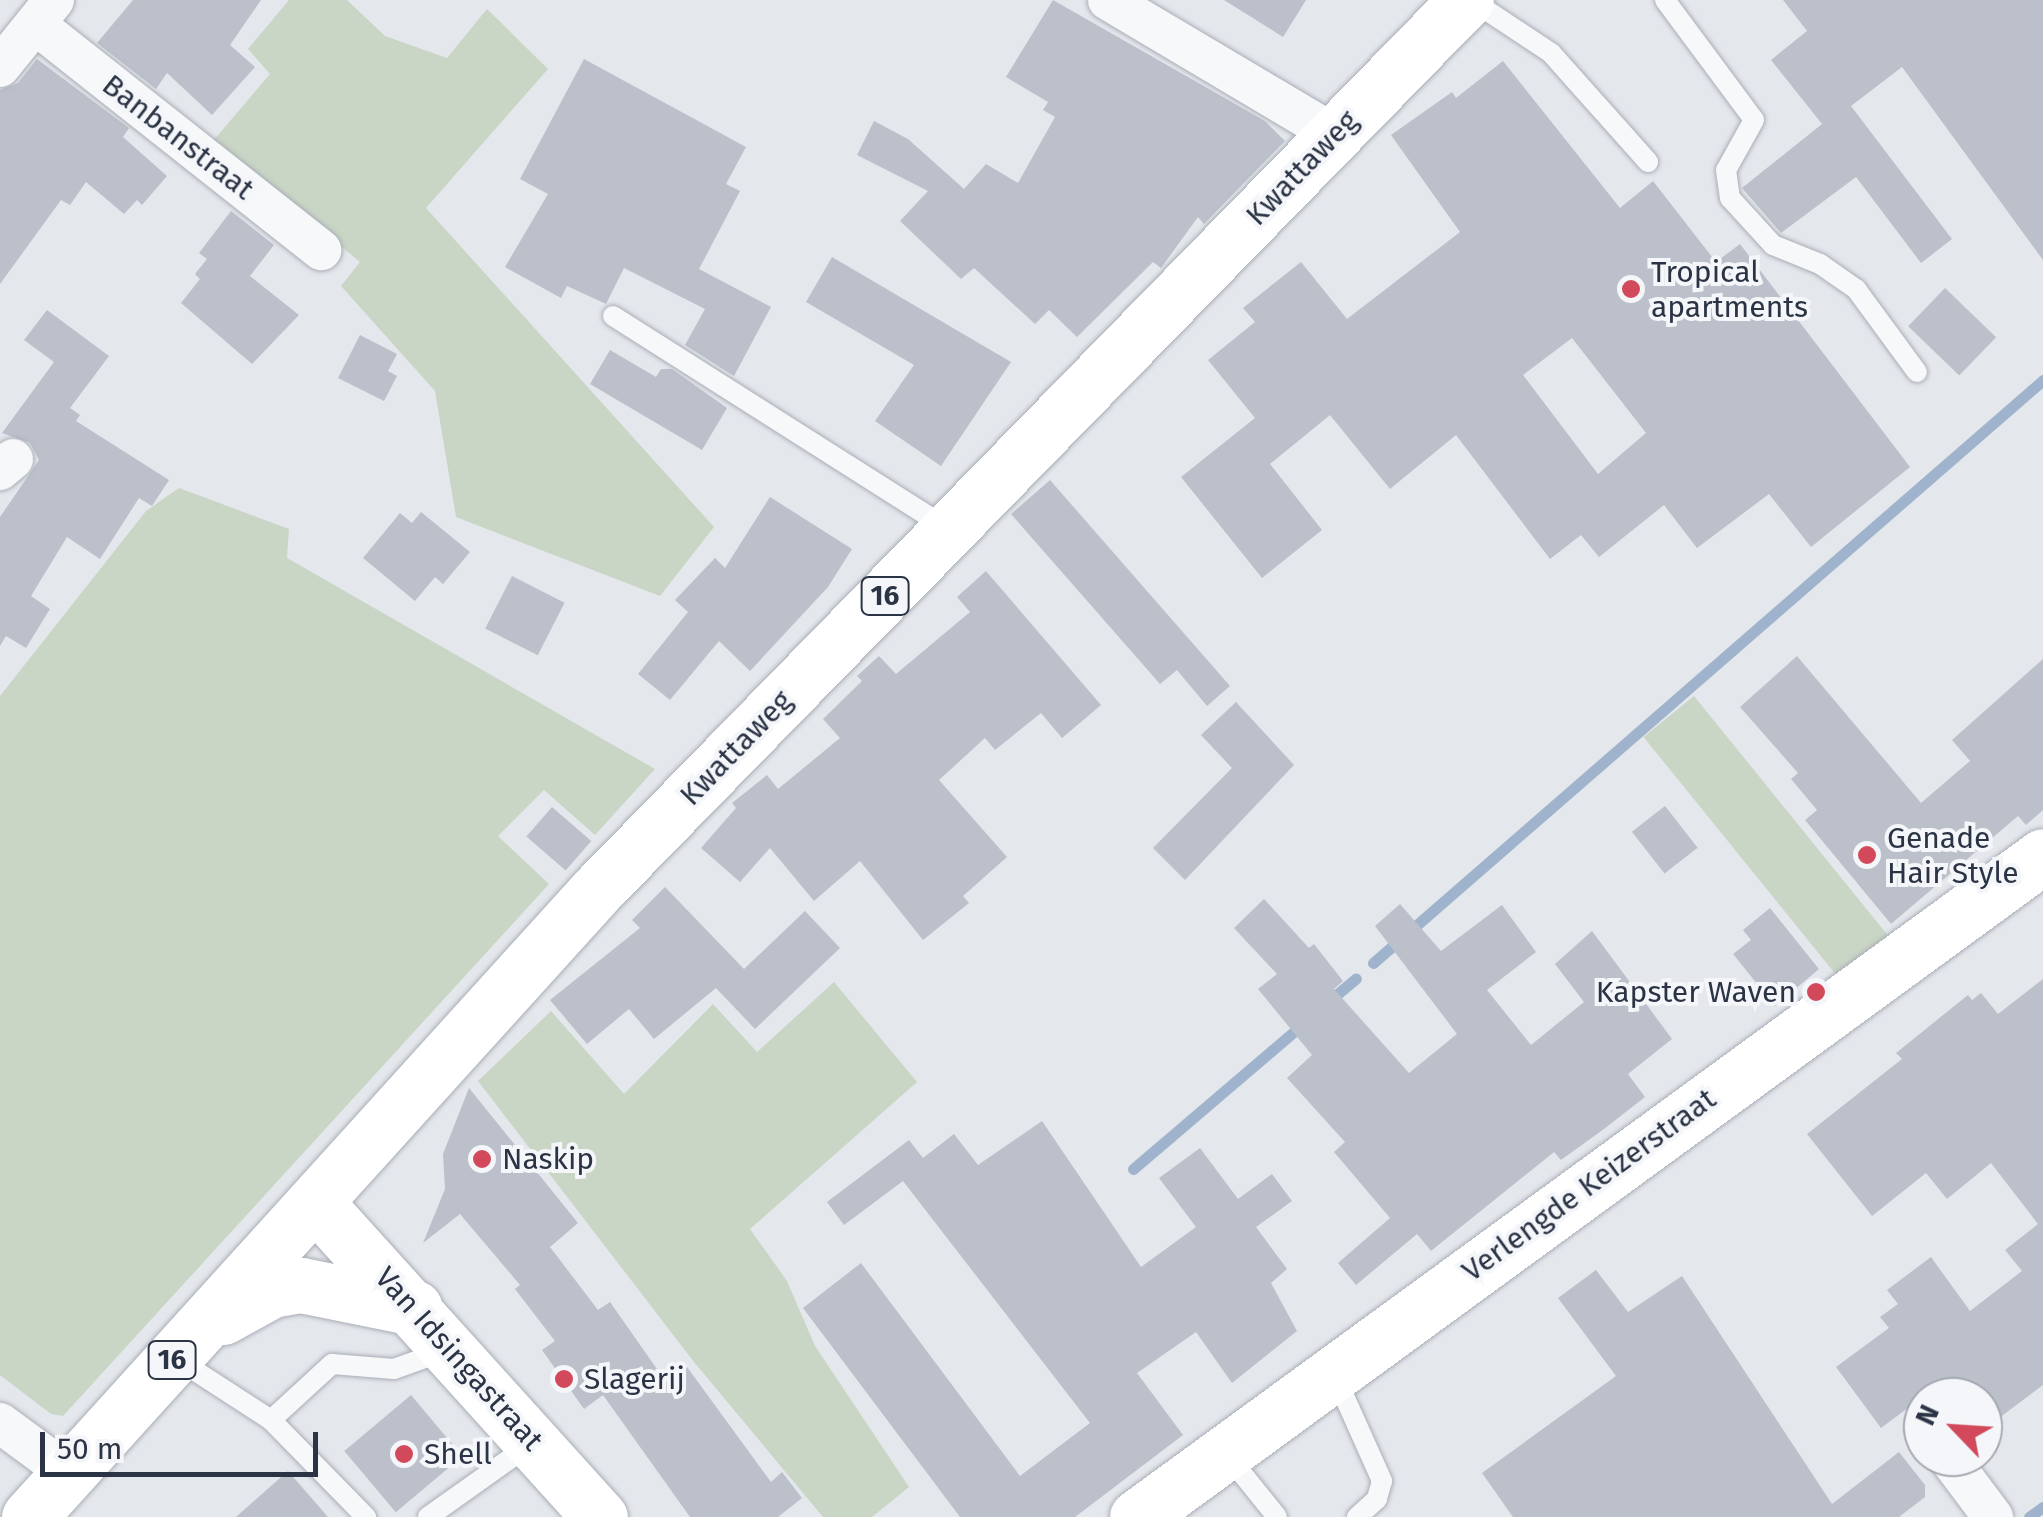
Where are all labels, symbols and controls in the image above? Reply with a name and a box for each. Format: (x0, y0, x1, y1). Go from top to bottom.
street label: Banbanstraat (95, 67, 261, 207)
street label: Kwattaweg (1238, 103, 1366, 233)
place label: Tropical apartments (1651, 254, 1808, 324)
marker: Tropical apartments (1620, 278, 1642, 300)
road number: 16 (860, 573, 910, 619)
street label: Kwattaweg (672, 683, 800, 813)
place label: Genade Hair Style (1887, 820, 2018, 890)
marker: Genade Hair Style (1856, 844, 1878, 866)
place label: Kapster Waven (1596, 974, 1796, 1010)
marker: Kapster Waven (1805, 981, 1827, 1003)
street label: Verlengde Keizerstraat (1455, 1081, 1723, 1289)
place label: Naskip (502, 1141, 594, 1177)
marker: Naskip (471, 1148, 493, 1170)
street label: Van Idsingastraat (367, 1260, 551, 1458)
road number: 16 (147, 1337, 197, 1383)
place label: Slagerij (584, 1361, 685, 1397)
marker: Slagerij (553, 1368, 575, 1390)
north arrow (1903, 1377, 2003, 1477)
text: N (1908, 1400, 1946, 1430)
scale bar (45, 1412, 322, 1474)
text: 50 m (57, 1431, 122, 1467)
place label: Shell (424, 1436, 492, 1472)
marker: Shell (393, 1443, 415, 1465)

